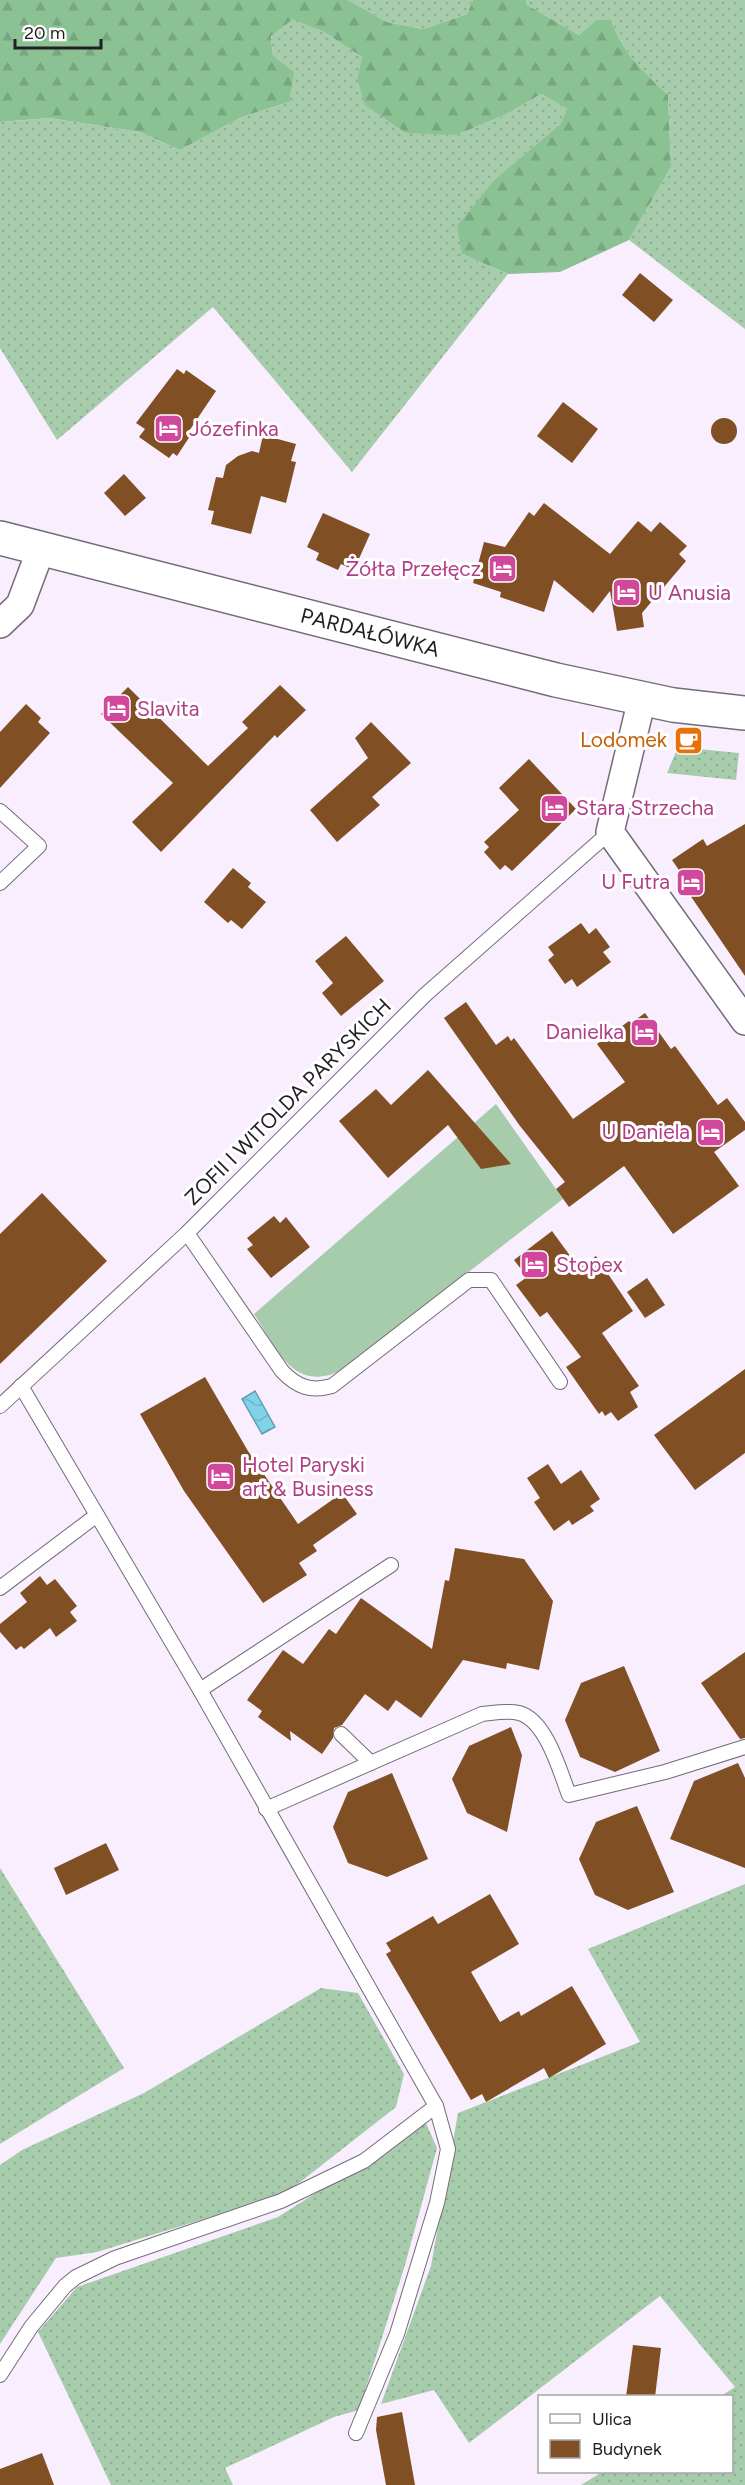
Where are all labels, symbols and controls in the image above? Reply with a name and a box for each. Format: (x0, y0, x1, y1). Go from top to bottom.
scale bar (15, 12, 100, 50)
text: 20 m (24, 22, 65, 44)
hotel icon: Józefinka (152, 413, 184, 445)
place label: Józefinka (189, 416, 279, 441)
hotel icon: Żółta Przełęcz (486, 553, 518, 585)
place label: Żółta Przełęcz (346, 556, 481, 581)
hotel icon: U Anusia (611, 577, 643, 609)
place label: U Anusia (648, 580, 731, 605)
street label: PARDAŁÓWKA (298, 602, 442, 662)
hotel icon: Slavita (100, 693, 132, 725)
place label: Slavita (137, 696, 199, 721)
cafe icon: Lodomek (672, 724, 704, 756)
place label: Lodomek (580, 727, 668, 752)
hotel icon: Stara Strzecha (539, 792, 571, 824)
place label: Stara Strzecha (576, 795, 714, 820)
hotel icon: U Futra (675, 866, 707, 898)
place label: U Futra (601, 869, 670, 894)
street label: ZOFII I WITOLDA PARYSKICH (179, 993, 396, 1210)
hotel icon: Danielka (629, 1016, 661, 1048)
place label: Danielka (545, 1019, 624, 1044)
hotel icon: U Daniela (695, 1116, 727, 1148)
place label: U Daniela (601, 1119, 690, 1144)
hotel icon: Stopex (519, 1249, 551, 1281)
place label: Stopex (556, 1252, 623, 1277)
place label: Hotel Paryski art & Business (242, 1452, 374, 1501)
hotel icon: Hotel Paryski art & Business (205, 1461, 237, 1493)
legend (538, 2395, 733, 2473)
text: Ulica (592, 2408, 632, 2430)
text: Budynek (592, 2438, 662, 2460)

